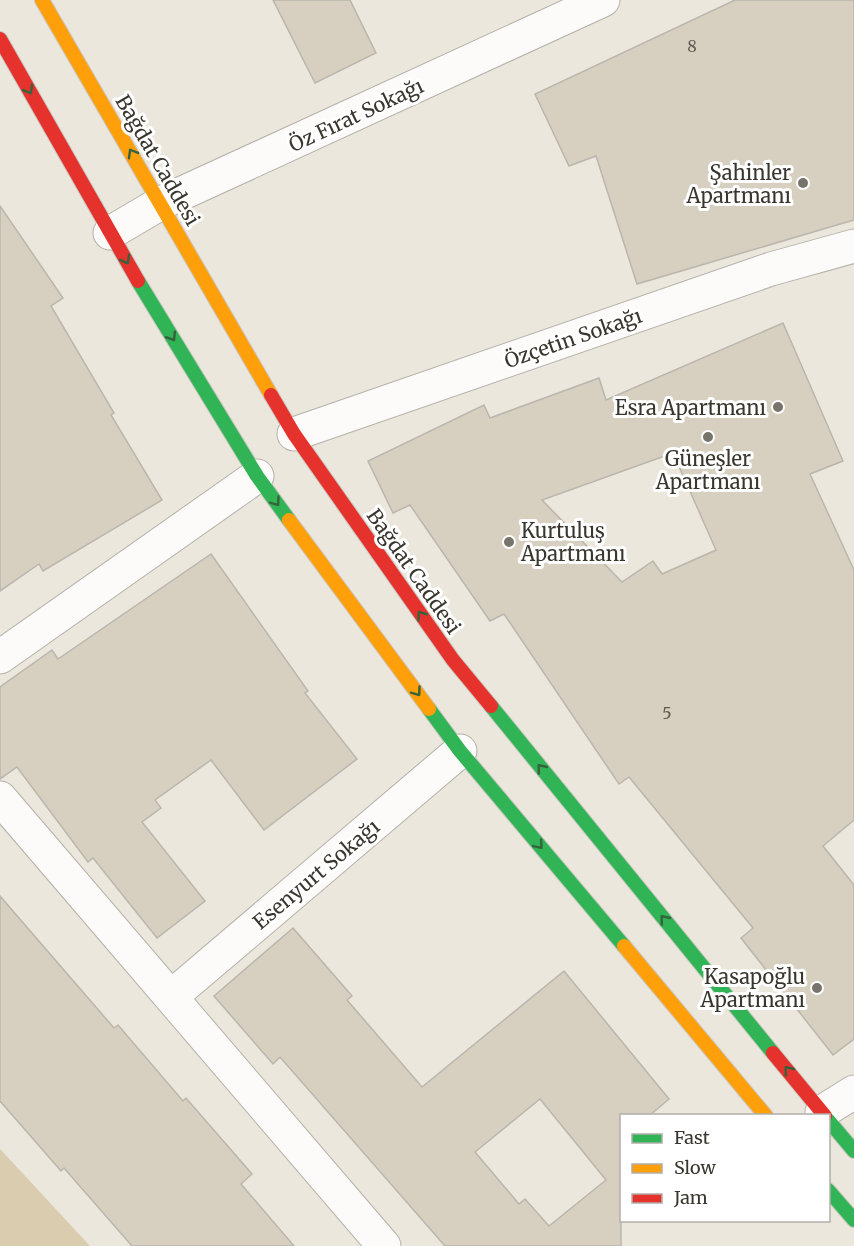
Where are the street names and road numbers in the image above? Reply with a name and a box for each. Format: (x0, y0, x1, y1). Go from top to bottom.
street label: Öz Fırat Sokağı (285, 73, 427, 157)
street label: Bağdat Caddesi (110, 90, 206, 230)
street label: Özçetin Sokağı (501, 303, 645, 373)
street label: Bağdat Caddesi (362, 504, 466, 638)
street label: Esenyurt Sokağı (248, 814, 384, 934)

